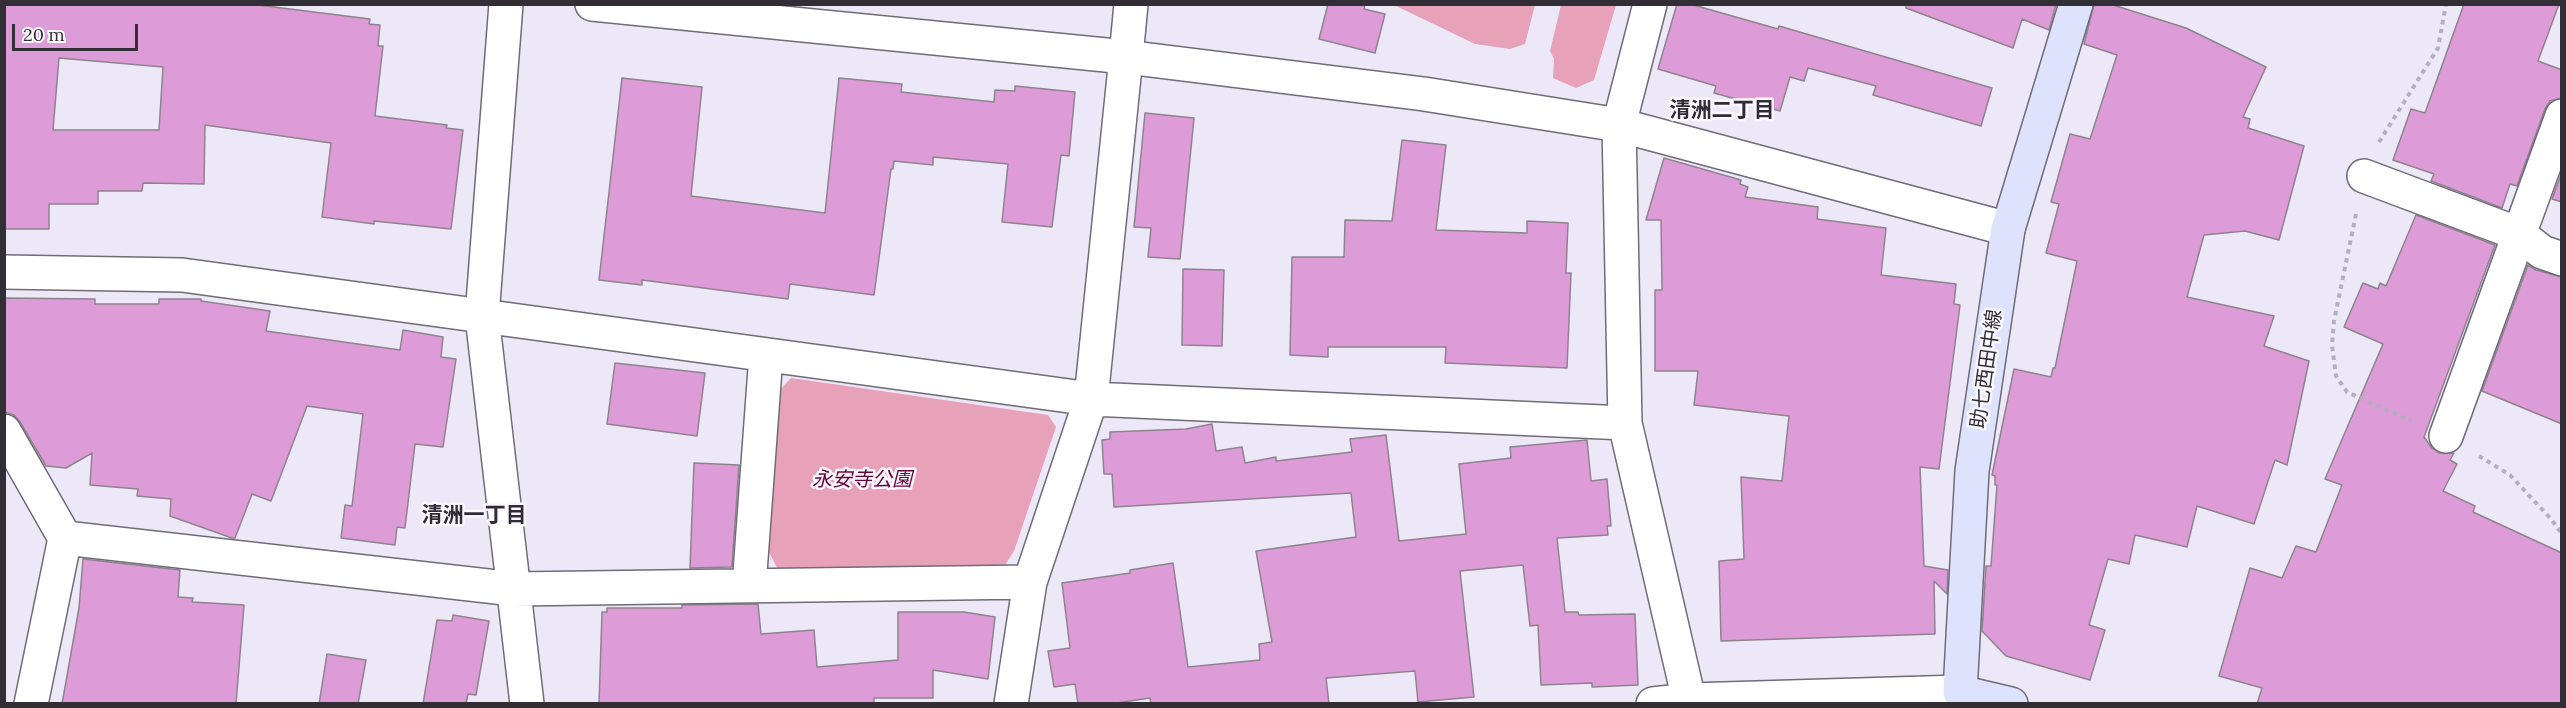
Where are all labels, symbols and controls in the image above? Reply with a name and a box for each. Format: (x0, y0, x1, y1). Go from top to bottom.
scale bar (15, 12, 141, 50)
text: 20 m (23, 23, 65, 46)
district label: 清洲二丁目 (1670, 98, 1774, 124)
street label: 助七西田中線 (1967, 308, 2007, 430)
park label: 永安寺公園 (812, 468, 912, 492)
district label: 清洲一丁目 (422, 503, 526, 529)

